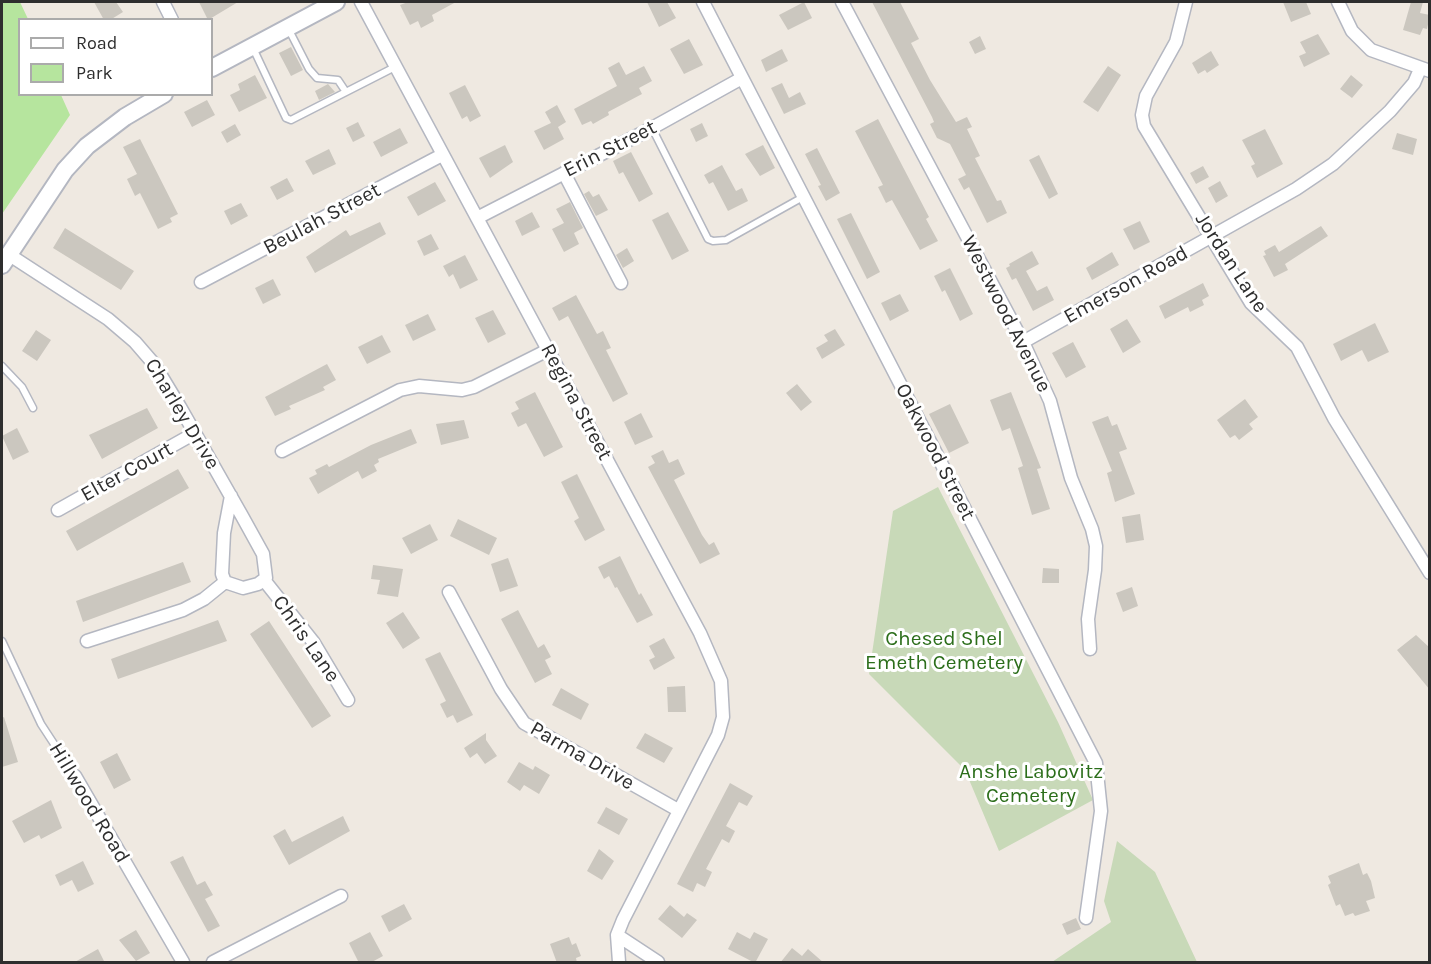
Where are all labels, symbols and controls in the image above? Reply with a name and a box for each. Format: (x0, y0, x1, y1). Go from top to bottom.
legend (18, 18, 213, 96)
text: Road (76, 32, 117, 54)
text: Park (76, 62, 113, 84)
street label: Erin Street (559, 115, 661, 183)
street label: Beulah Street (259, 178, 385, 260)
street label: Jordan Lane (1189, 208, 1273, 318)
street label: Westwood Avenue (956, 231, 1056, 397)
street label: Emerson Road (1059, 240, 1193, 330)
street label: Regina Street (535, 339, 617, 465)
street label: Charley Drive (139, 354, 225, 474)
street label: Oakwood Street (890, 379, 980, 525)
street label: Elter Court (77, 436, 177, 508)
street label: Chris Lane (267, 591, 345, 687)
park label: Chesed Shel Emeth Cemetery (865, 626, 1023, 676)
street label: Parma Drive (525, 716, 639, 796)
street label: Hillwood Road (43, 738, 135, 868)
park label: Anshe Labovitz Cemetery (959, 759, 1103, 809)

